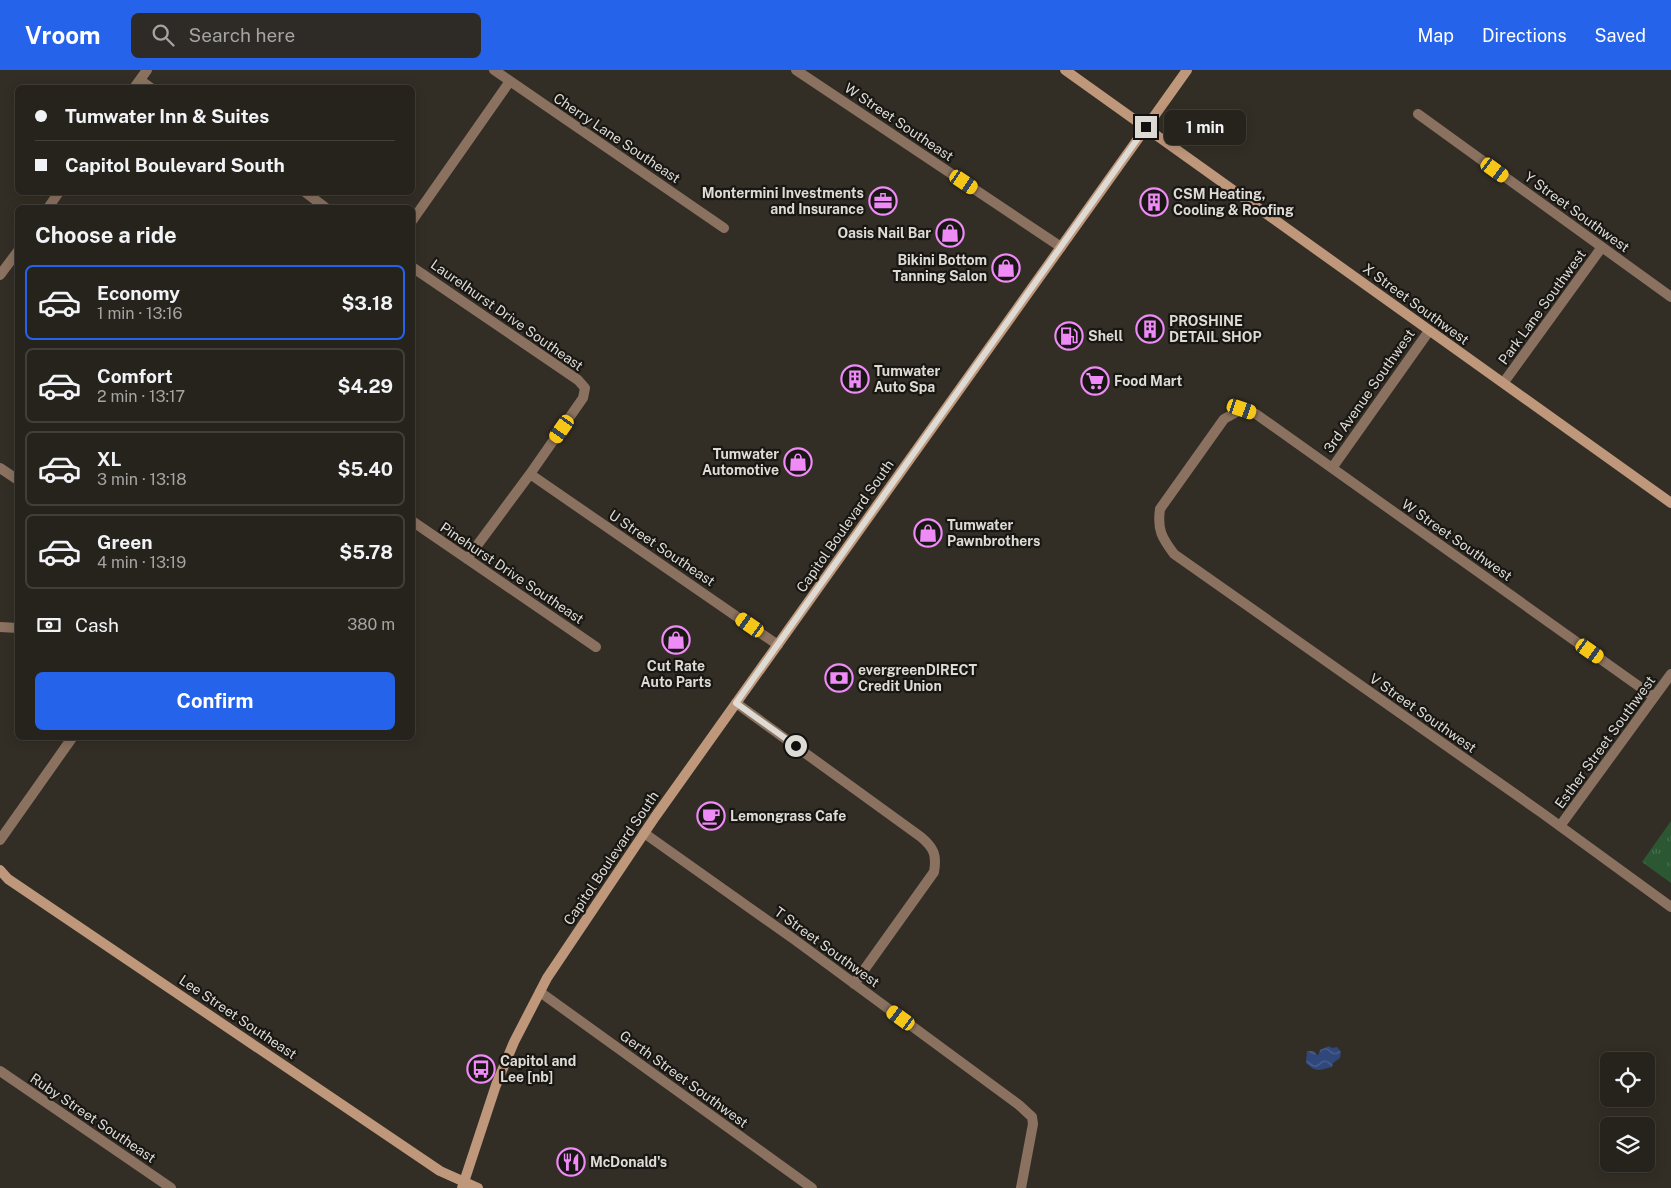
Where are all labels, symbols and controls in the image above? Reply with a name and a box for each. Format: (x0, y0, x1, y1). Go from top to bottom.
search box (131, 13, 481, 58)
text: Vroom (25, 21, 101, 49)
icon: search (149, 21, 177, 49)
text: Search here (189, 24, 295, 46)
text: Map (1417, 25, 1454, 46)
text: Directions (1482, 25, 1567, 46)
text: Saved (1595, 25, 1646, 46)
street label: W Street Southeast (842, 80, 956, 164)
street label: Cherry Lane Southeast (551, 90, 683, 186)
text: Tumwater Inn & Suites (65, 105, 269, 127)
callout: 1 min (1164, 110, 1246, 144)
route end (1135, 116, 1157, 138)
text: 1 min (1186, 118, 1224, 137)
text: Capitol Boulevard South (65, 154, 285, 176)
car (1478, 155, 1511, 185)
car (947, 167, 980, 197)
street label: Y Street Southwest (1521, 169, 1633, 255)
place label: Montermini Investments and Insurance (702, 185, 864, 217)
office icon: Montermini Investments and Insurance (868, 186, 898, 216)
place label: CSM Heating, Cooling & Roofing (1173, 186, 1294, 218)
building icon: CSM Heating, Cooling & Roofing (1139, 187, 1169, 217)
shop icon: Oasis Nail Bar (935, 218, 965, 248)
text: Choose a ride (35, 222, 177, 248)
place label: Oasis Nail Bar (838, 225, 931, 241)
street label: Park Lane Southwest (1495, 247, 1589, 367)
place label: Bikini Bottom Tanning Salon (893, 252, 987, 284)
shop icon: Bikini Bottom Tanning Salon (991, 253, 1021, 283)
street label: Laurelhurst Drive Southeast (428, 256, 586, 374)
street label: X Street Southwest (1360, 260, 1472, 348)
icon: car (37, 280, 82, 325)
text: Economy (97, 282, 180, 304)
text: $3.18 (341, 292, 393, 314)
text: 1 min · 13:16 (97, 304, 183, 323)
place label: PROSHINE DETAIL SHOP (1169, 313, 1262, 345)
building icon: PROSHINE DETAIL SHOP (1135, 314, 1165, 344)
fuel station icon: Shell (1054, 321, 1084, 351)
street label: 3rd Avenue Southwest (1320, 326, 1418, 456)
place label: Shell (1088, 328, 1123, 344)
icon: car (37, 363, 82, 408)
place label: Tumwater Auto Spa (874, 363, 941, 395)
building icon: Tumwater Auto Spa (840, 364, 870, 394)
text: Comfort (97, 365, 173, 387)
supermarket icon: Food Mart (1080, 366, 1110, 396)
place label: Food Mart (1114, 373, 1183, 389)
text: $4.29 (338, 375, 393, 397)
text: 2 min · 13:17 (97, 387, 185, 406)
car (1225, 397, 1258, 421)
car (547, 412, 576, 446)
icon: car (37, 446, 82, 491)
place label: Tumwater Automotive (702, 446, 779, 478)
shop icon: Tumwater Automotive (783, 447, 813, 477)
text: XL (97, 448, 122, 470)
street label: Capitol Boulevard South (793, 457, 897, 595)
text: $5.40 (337, 458, 393, 480)
text: 3 min · 13:18 (97, 470, 187, 489)
street label: W Street Southwest (1399, 496, 1515, 584)
street label: U Street Southeast (606, 507, 718, 589)
place label: Tumwater Pawnbrothers (947, 517, 1040, 549)
shop icon: Tumwater Pawnbrothers (913, 518, 943, 548)
street label: Pinehurst Drive Southeast (437, 519, 587, 627)
icon: car (37, 529, 82, 574)
text: Green (97, 531, 152, 553)
text: $5.78 (339, 541, 393, 563)
text: 4 min · 13:19 (97, 553, 186, 572)
car (733, 610, 766, 640)
icon: cash (35, 611, 63, 639)
text: Cash (75, 614, 119, 636)
text: 380 m (347, 615, 395, 634)
shop icon: Cut Rate Auto Parts (661, 625, 691, 655)
car (1573, 636, 1606, 666)
place label: Cut Rate Auto Parts (641, 658, 711, 690)
place label: evergreenDIRECT Credit Union (858, 662, 978, 694)
bank icon: evergreenDIRECT Credit Union (824, 663, 854, 693)
street label: V Street Southwest (1366, 670, 1480, 756)
button: Confirm (35, 672, 395, 730)
street label: Esther Street Southwest (1552, 673, 1658, 811)
route start (785, 735, 807, 757)
street label: Capitol Boulevard South (560, 788, 662, 928)
cafe icon: Lemongrass Cafe (696, 801, 726, 831)
place label: Lemongrass Cafe (730, 808, 846, 824)
street label: T Street Southwest (771, 904, 883, 990)
street label: Lee Street Southeast (176, 972, 300, 1062)
car (884, 1003, 917, 1033)
street label: Gerth Street Southwest (617, 1027, 751, 1131)
map controls (1600, 1052, 1655, 1172)
button: locate (1600, 1052, 1655, 1107)
place label: Capitol and Lee [nb] (500, 1053, 576, 1085)
bus stop icon: Capitol and Lee [nb] (466, 1054, 496, 1084)
street label: Ruby Street Southeast (27, 1070, 159, 1166)
button: layers (1600, 1117, 1655, 1172)
restaurant icon: McDonald's (556, 1147, 586, 1177)
place label: McDonald's (590, 1154, 667, 1170)

